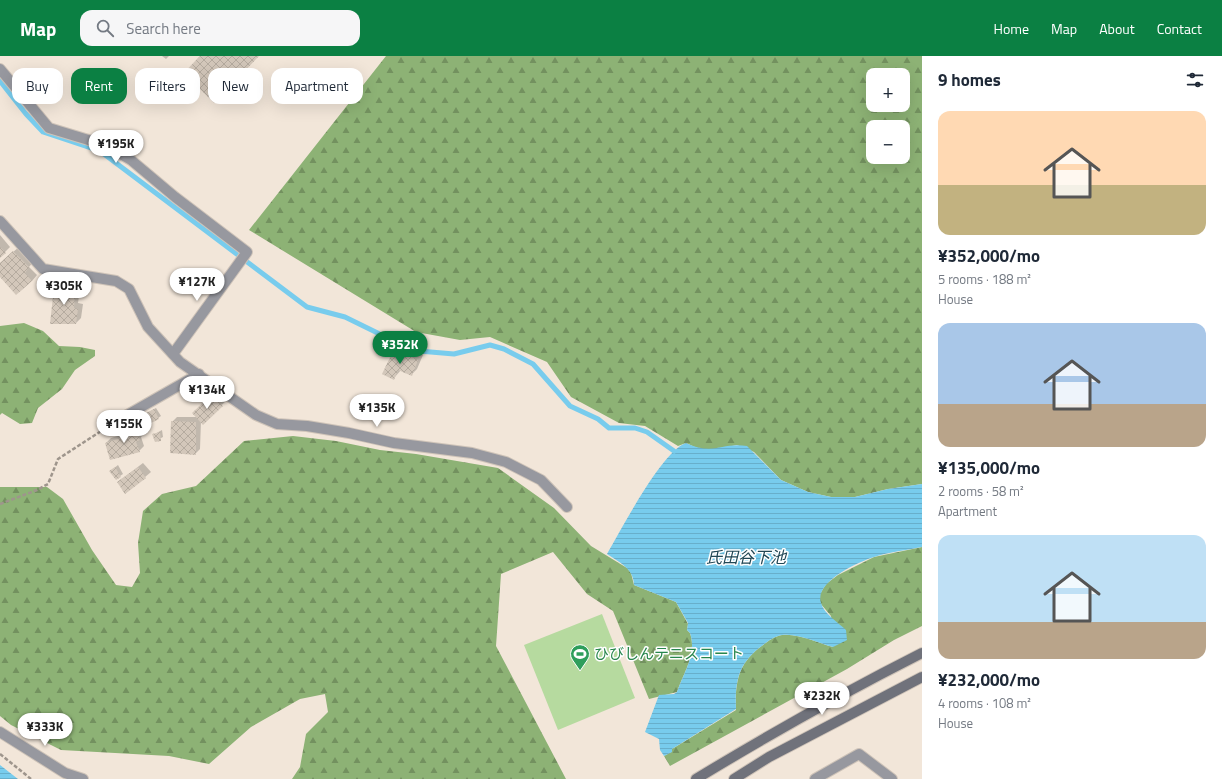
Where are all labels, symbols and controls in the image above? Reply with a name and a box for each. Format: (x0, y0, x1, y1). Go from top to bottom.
search box (80, 10, 360, 46)
text: Map (20, 14, 56, 43)
icon: search (94, 17, 116, 39)
text: Search here (126, 17, 201, 40)
text: Home (994, 18, 1029, 39)
text: Map (1051, 18, 1077, 39)
text: About (1099, 18, 1135, 39)
text: Contact (1157, 18, 1202, 39)
text: 9 homes (938, 67, 1001, 93)
chip: Buy (12, 68, 63, 104)
chip: Rent (71, 68, 127, 104)
chip: Filters (135, 68, 200, 104)
chip: New (208, 68, 263, 104)
chip: Apartment (271, 68, 363, 104)
map controls (866, 68, 910, 164)
button: + (866, 68, 910, 112)
icon: filters (1184, 69, 1206, 91)
button: − (866, 120, 910, 164)
pin: ¥195K (88, 130, 144, 164)
text: ¥195K (98, 133, 134, 153)
icon: home (1036, 137, 1108, 209)
text: ¥352,000/mo (938, 243, 1040, 269)
pin: ¥127K (169, 268, 225, 302)
text: 5 rooms · 188 m² (938, 269, 1031, 289)
text: ¥127K (179, 271, 215, 291)
pin: ¥305K (36, 272, 92, 306)
text: ¥305K (46, 275, 82, 295)
text: House (938, 289, 973, 309)
pin: ¥352K (372, 331, 428, 365)
text: ¥352K (382, 334, 418, 354)
icon: home (1036, 349, 1108, 421)
pin: ¥134K (179, 376, 235, 410)
text: ¥134K (189, 379, 225, 399)
pin: ¥135K (349, 394, 405, 428)
text: ¥135K (359, 397, 395, 417)
pin: ¥155K (96, 410, 152, 444)
text: ¥155K (106, 413, 142, 433)
text: ¥135,000/mo (938, 455, 1040, 481)
text: 2 rooms · 58 m² (938, 481, 1024, 501)
text: Apartment (938, 501, 997, 521)
water label: 氏田谷下池 (706, 545, 788, 569)
icon: home (1036, 561, 1108, 633)
place label: ひびしんテニスコート (594, 642, 744, 665)
sports icon: ひびしんテニスコート (569, 643, 591, 671)
text: ¥232,000/mo (938, 667, 1040, 693)
pin: ¥232K (794, 682, 850, 716)
text: ¥232K (804, 685, 840, 705)
text: 4 rooms · 108 m² (938, 693, 1031, 713)
pin: ¥333K (17, 713, 73, 747)
text: House (938, 713, 973, 733)
text: ¥333K (27, 716, 63, 736)

